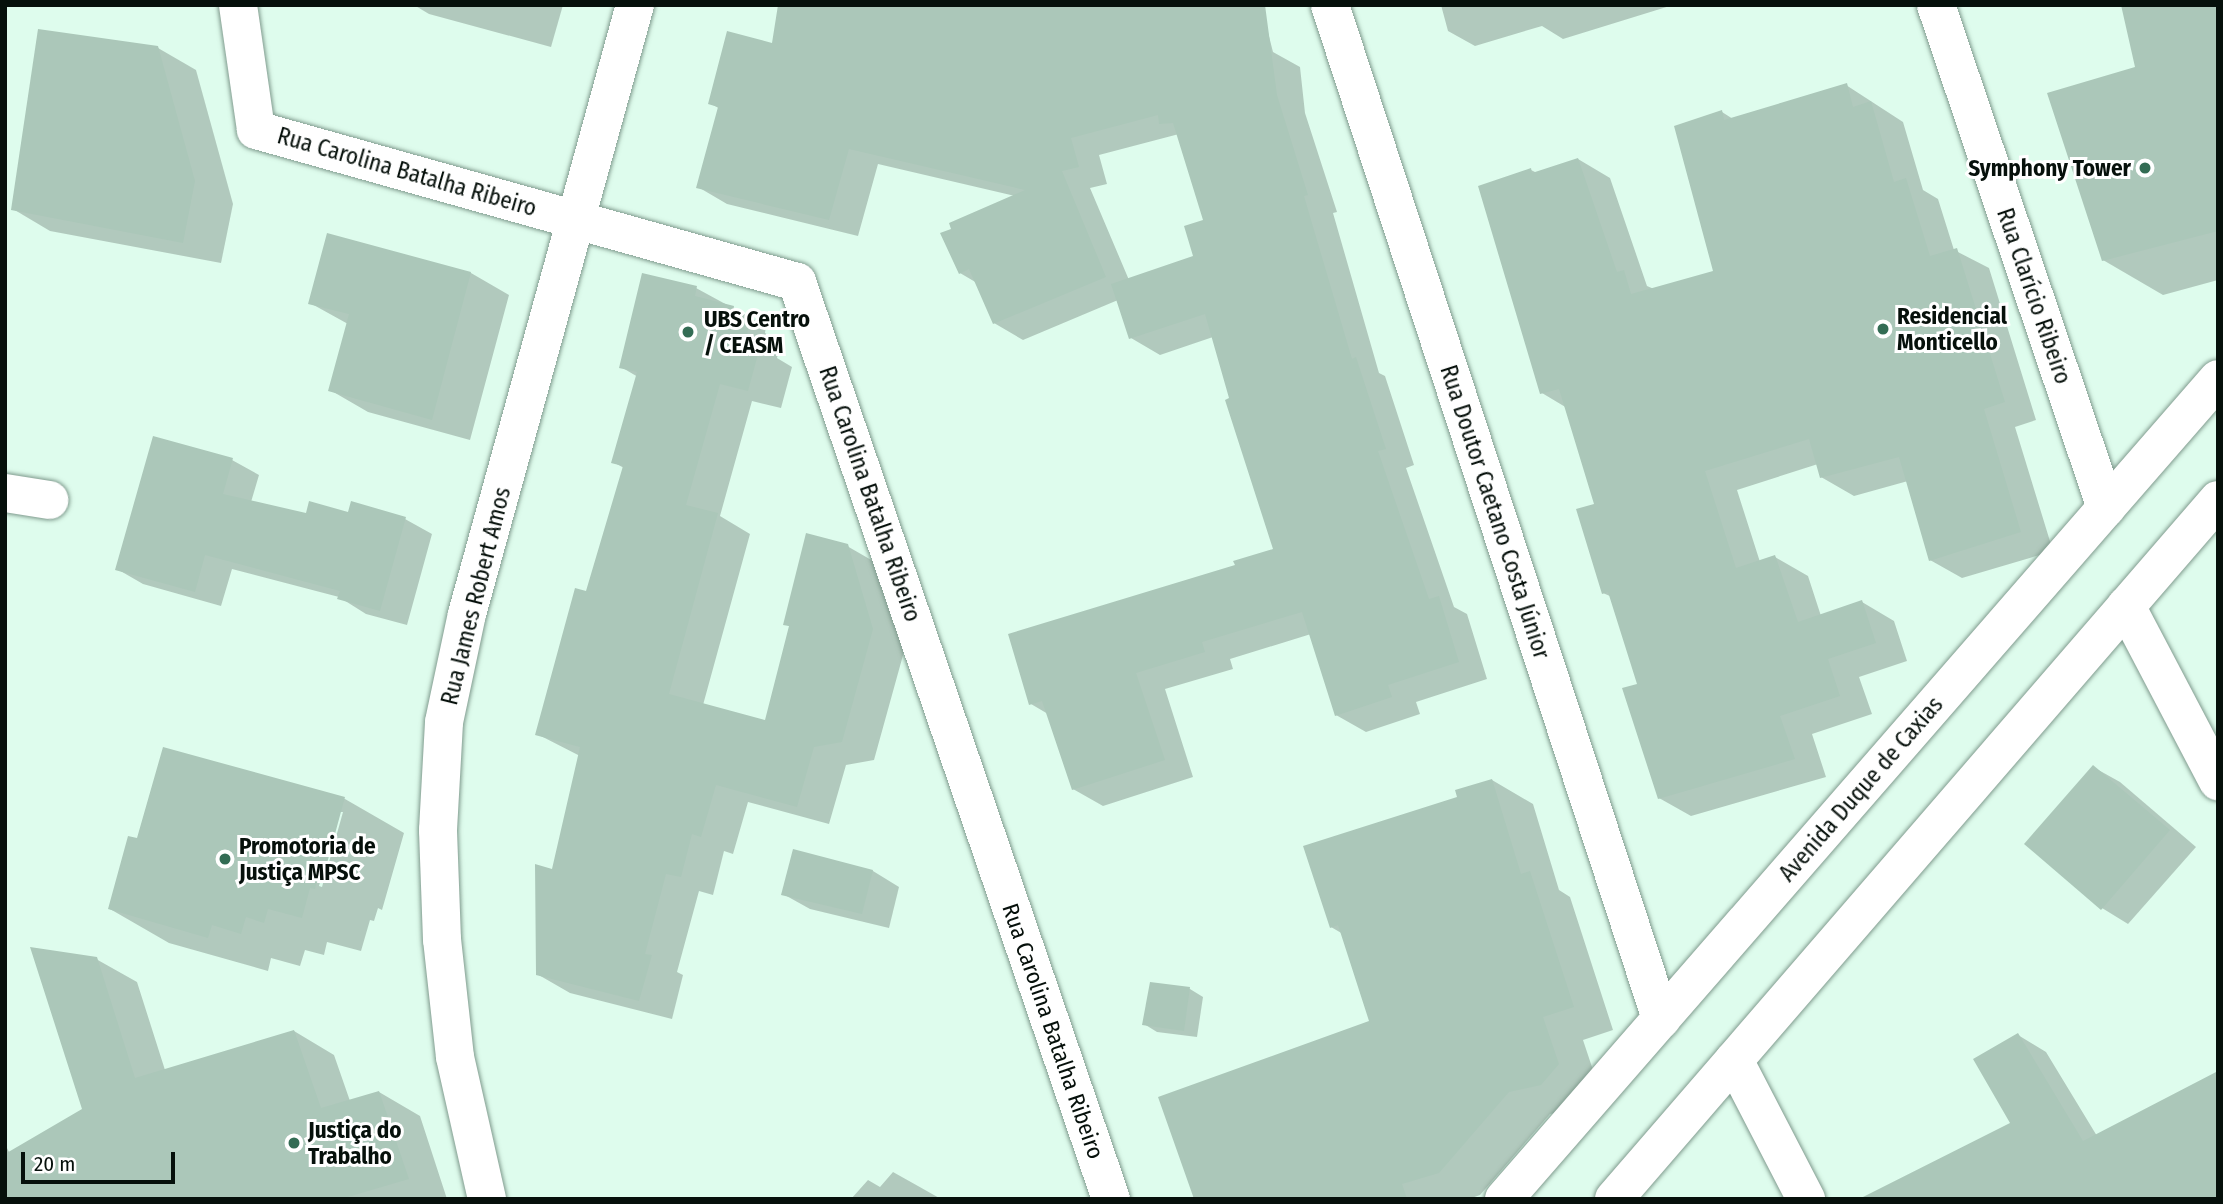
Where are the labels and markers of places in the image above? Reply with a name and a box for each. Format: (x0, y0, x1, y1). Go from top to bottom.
place label: Symphony Tower (1968, 154, 2131, 182)
marker: Symphony Tower (2137, 160, 2153, 176)
place label: Residencial Monticello (1897, 302, 2007, 356)
place label: UBS Centro / CEASM (704, 305, 810, 359)
marker: Residencial Monticello (1875, 321, 1891, 337)
marker: UBS Centro / CEASM (678, 322, 698, 342)
place label: Promotoria de Justiça MPSC (239, 832, 376, 886)
marker: Promotoria de Justiça MPSC (217, 851, 233, 867)
place label: Justiça do Trabalho (308, 1116, 402, 1170)
marker: Justiça do Trabalho (286, 1135, 302, 1151)

